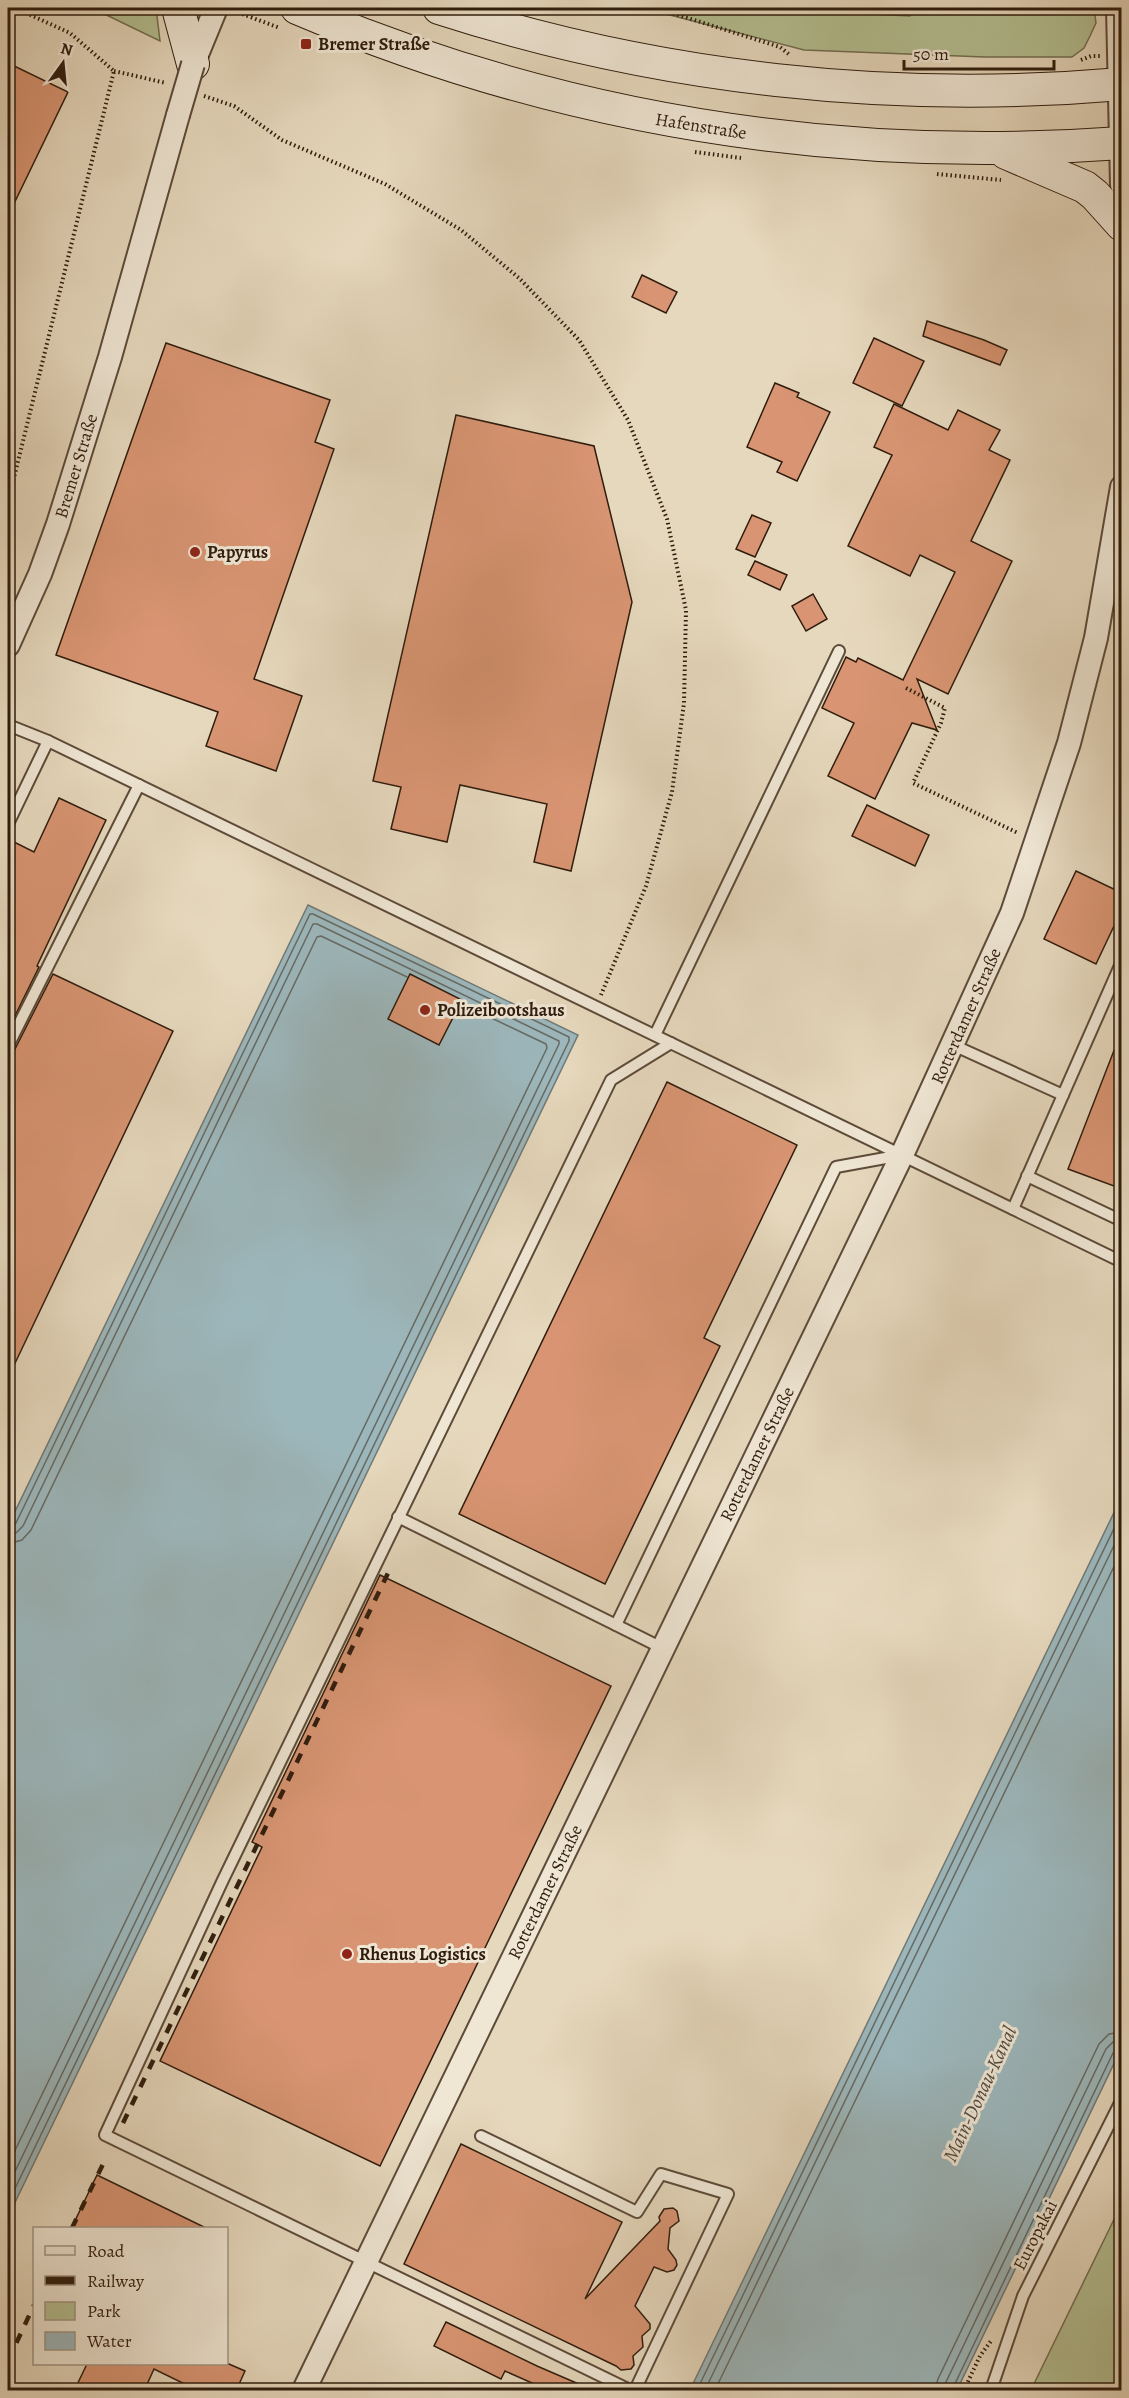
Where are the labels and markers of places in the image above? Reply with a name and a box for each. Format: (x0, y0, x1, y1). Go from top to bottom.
place label: Bremer Straße (318, 32, 430, 56)
marker: Bremer Straße (299, 37, 313, 51)
place label: Papyrus (207, 540, 268, 564)
marker: Papyrus (188, 545, 202, 559)
place label: Polizeibootshaus (437, 998, 565, 1022)
marker: Polizeibootshaus (418, 1003, 432, 1017)
place label: Rhenus Logistics (359, 1942, 486, 1966)
marker: Rhenus Logistics (340, 1947, 354, 1961)

